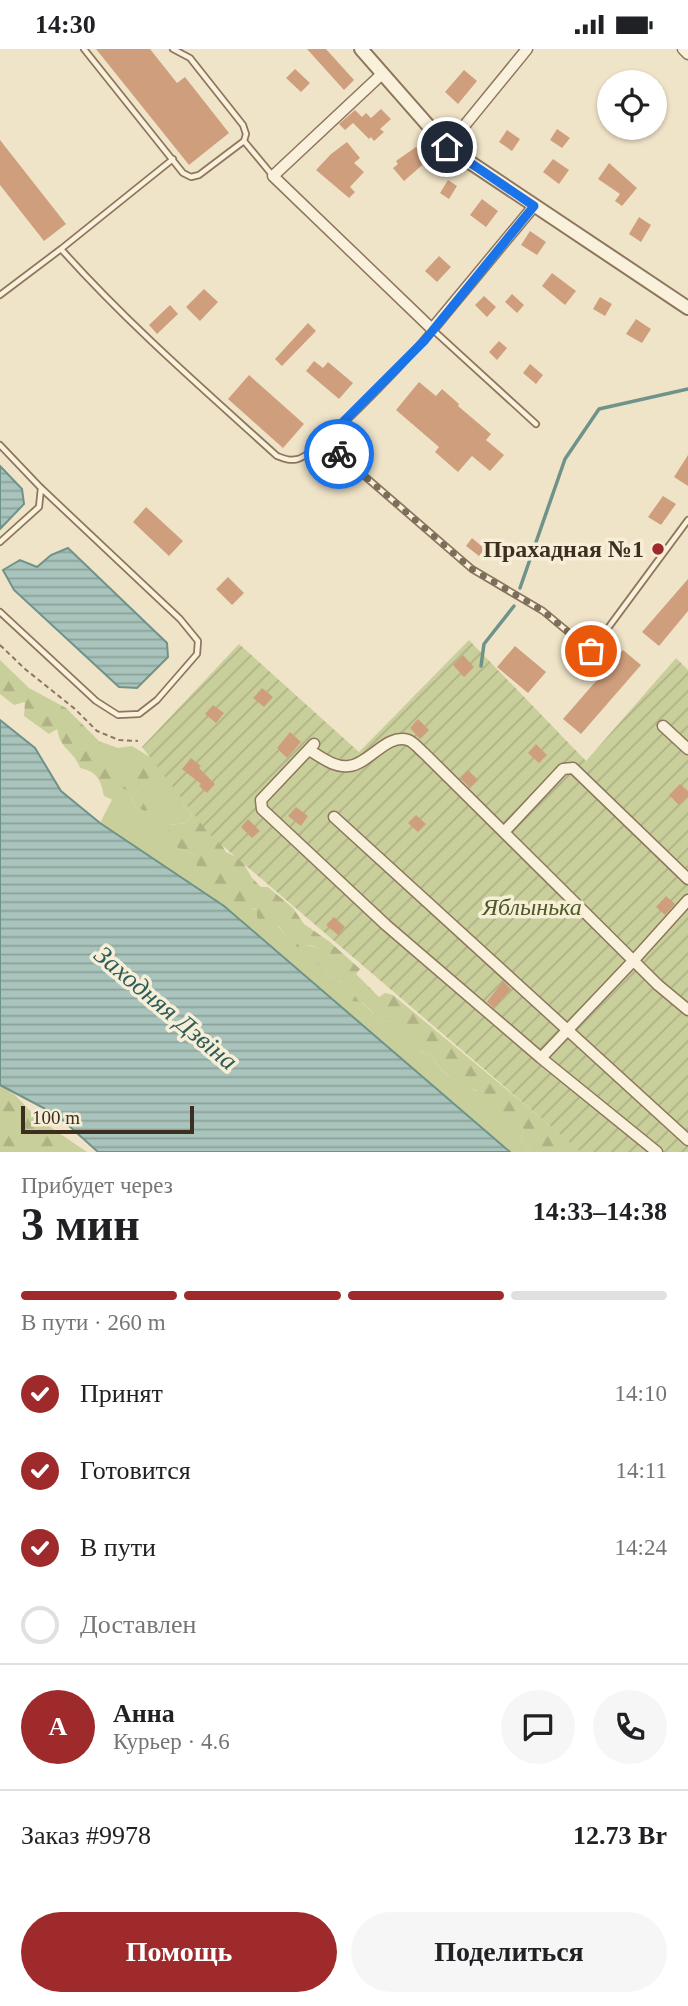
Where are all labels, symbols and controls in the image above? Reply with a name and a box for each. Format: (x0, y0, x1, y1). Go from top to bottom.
text: 14:30 (35, 10, 96, 39)
map controls (597, 70, 667, 140)
button: locate (597, 70, 667, 140)
pin (417, 117, 477, 177)
icon: home (428, 128, 466, 166)
courier (304, 419, 374, 489)
icon: bike (320, 435, 358, 473)
place label: Прахадная №1 (483, 536, 644, 562)
marker: Прахадная №1 (650, 541, 666, 557)
pin (561, 621, 621, 681)
icon: bag (572, 632, 610, 670)
park label: Яблынька (481, 894, 582, 920)
water label: Заходняя Дзвіна (89, 940, 243, 1076)
scale bar (21, 1103, 194, 1135)
text: 100 m (32, 1107, 80, 1128)
text: Прибудет через (21, 1173, 173, 1198)
text: 14:33–14:38 (533, 1197, 667, 1226)
text: 3 мин (21, 1199, 140, 1250)
text: В пути · 260 m (21, 1310, 166, 1335)
icon: check (21, 1375, 59, 1413)
text: Принят (80, 1379, 163, 1408)
text: 14:10 (615, 1381, 667, 1406)
icon: check (21, 1452, 59, 1490)
text: Готовится (80, 1456, 191, 1485)
text: 14:11 (615, 1458, 667, 1483)
icon: check (21, 1529, 59, 1567)
text: В пути (80, 1533, 156, 1562)
text: 14:24 (615, 1535, 667, 1560)
text: Доставлен (80, 1610, 197, 1639)
button: chat (501, 1690, 575, 1764)
button: phone (593, 1690, 667, 1764)
text: Анна (113, 1699, 175, 1728)
text: А (49, 1712, 67, 1741)
text: Курьер · 4.6 (113, 1729, 230, 1754)
text: Заказ #9978 (21, 1821, 151, 1850)
text: 12.73 Br (573, 1821, 667, 1850)
button: Помощь (21, 1912, 337, 1992)
button: Поделиться (351, 1912, 667, 1992)

